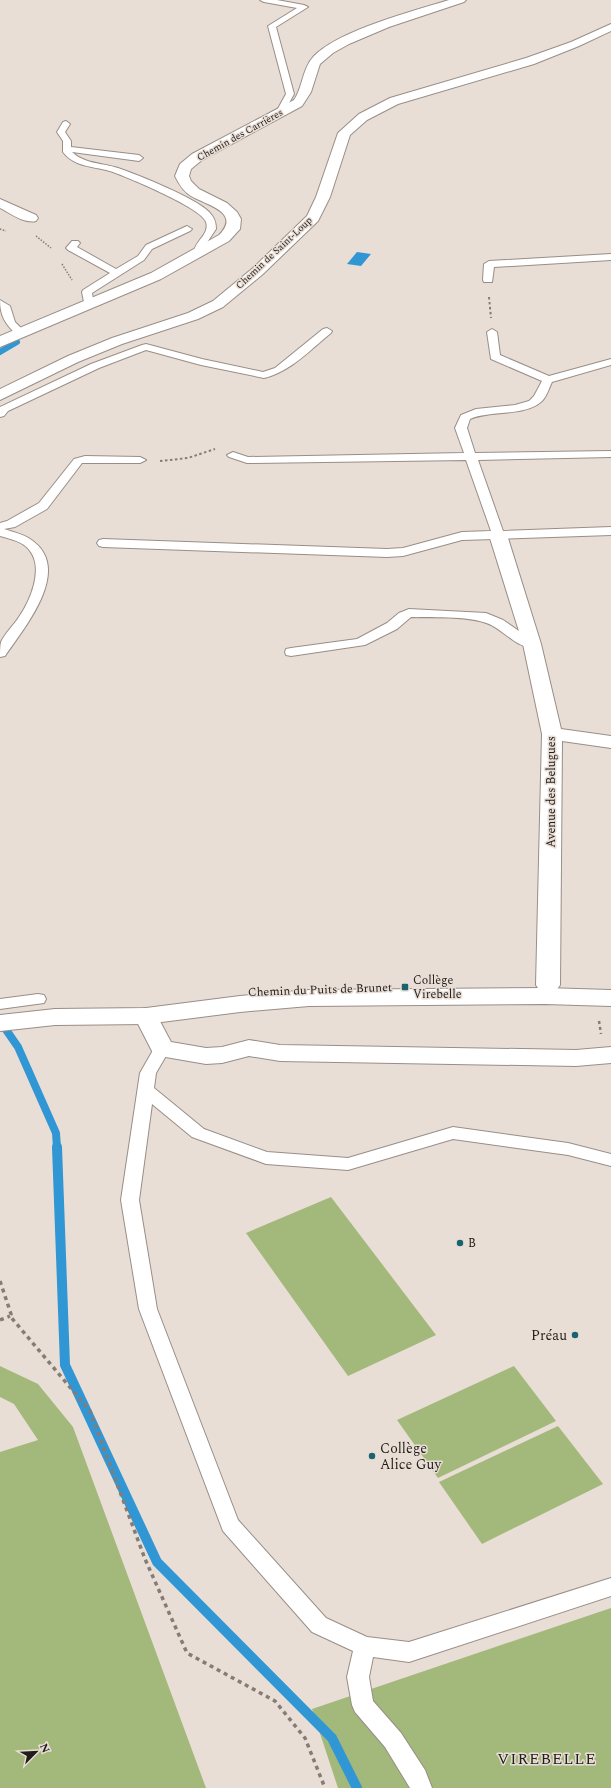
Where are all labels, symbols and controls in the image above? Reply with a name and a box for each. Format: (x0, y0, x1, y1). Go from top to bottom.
street label: Chemin des Carrières (194, 105, 286, 165)
street label: Chemin de Saint-Loup (232, 213, 316, 293)
street label: Avenue des Belugues (542, 736, 561, 848)
place label: Collège Virebelle (413, 971, 462, 1004)
street label: Chemin du Puits de Brunet (247, 978, 393, 1002)
marker: Collège Virebelle (400, 982, 410, 992)
place label: B (468, 1234, 476, 1253)
marker: B (455, 1238, 465, 1248)
place label: Préau (531, 1325, 567, 1346)
marker: Préau (570, 1330, 580, 1340)
place label: Collège Alice Guy (380, 1438, 442, 1475)
marker: Collège Alice Guy (367, 1451, 377, 1461)
north arrow (16, 1732, 56, 1772)
text: N (35, 1741, 54, 1756)
district label: VIREBELLE (497, 1747, 597, 1771)

